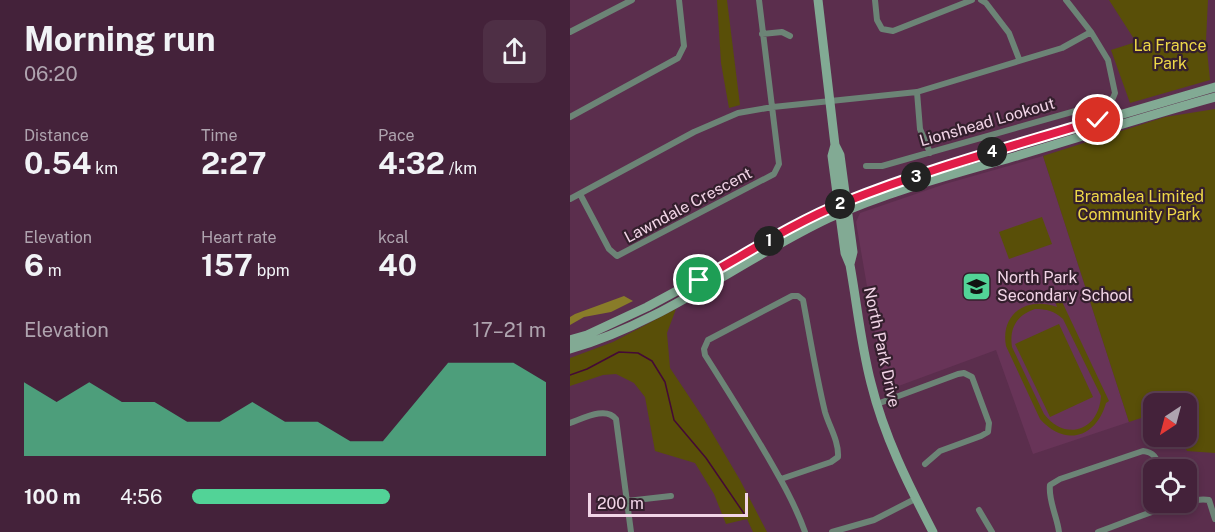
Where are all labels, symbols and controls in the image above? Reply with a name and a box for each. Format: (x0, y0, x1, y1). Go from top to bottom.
text: Morning run (24, 20, 216, 58)
button: share (483, 20, 546, 83)
park label: La France Park (1134, 36, 1206, 73)
text: 06:20 (24, 62, 78, 86)
street label: Lionshead Lookout (917, 94, 1057, 150)
pin (1072, 94, 1123, 145)
icon: check (1081, 103, 1114, 136)
text: Distance (24, 126, 89, 145)
text: Time (201, 126, 237, 145)
text: Pace (378, 126, 415, 145)
pin: 4 (977, 137, 1007, 167)
text: 4 (987, 142, 997, 161)
text: 0.54 (24, 145, 91, 181)
text: 2:27 (201, 145, 267, 181)
text: 4:32 (378, 145, 445, 181)
text: km (91, 159, 118, 178)
text: /km (445, 159, 477, 178)
pin: 3 (901, 162, 931, 192)
street label: Lawndale Crescent (621, 163, 755, 247)
text: 3 (911, 167, 921, 186)
park label: Bramalea Limited Community Park (1074, 187, 1204, 224)
pin: 2 (825, 189, 855, 219)
text: 2 (835, 194, 845, 213)
pin: 1 (754, 226, 784, 256)
text: Elevation (24, 228, 92, 247)
text: Heart rate (201, 228, 277, 247)
text: kcal (378, 228, 409, 247)
text: 1 (766, 231, 772, 250)
text: 6 (24, 247, 44, 283)
text: 157 (201, 247, 253, 283)
text: 40 (378, 247, 417, 283)
pin (673, 254, 724, 305)
text: m (44, 261, 62, 280)
text: bpm (253, 261, 290, 280)
icon: arrive (682, 263, 715, 296)
place label: North Park Secondary School (997, 268, 1133, 305)
school or university icon: North Park Secondary School (960, 270, 992, 302)
street label: North Park Drive (860, 285, 904, 409)
text: Elevation (24, 318, 109, 342)
text: 17–21 m (473, 318, 546, 342)
north arrow (1143, 393, 1197, 447)
map controls (1143, 393, 1197, 513)
button: locate (1143, 459, 1197, 513)
text: 100 m (24, 485, 81, 509)
text: 4:56 (120, 485, 162, 509)
scale bar (588, 490, 748, 518)
text: 200 m (597, 494, 644, 513)

